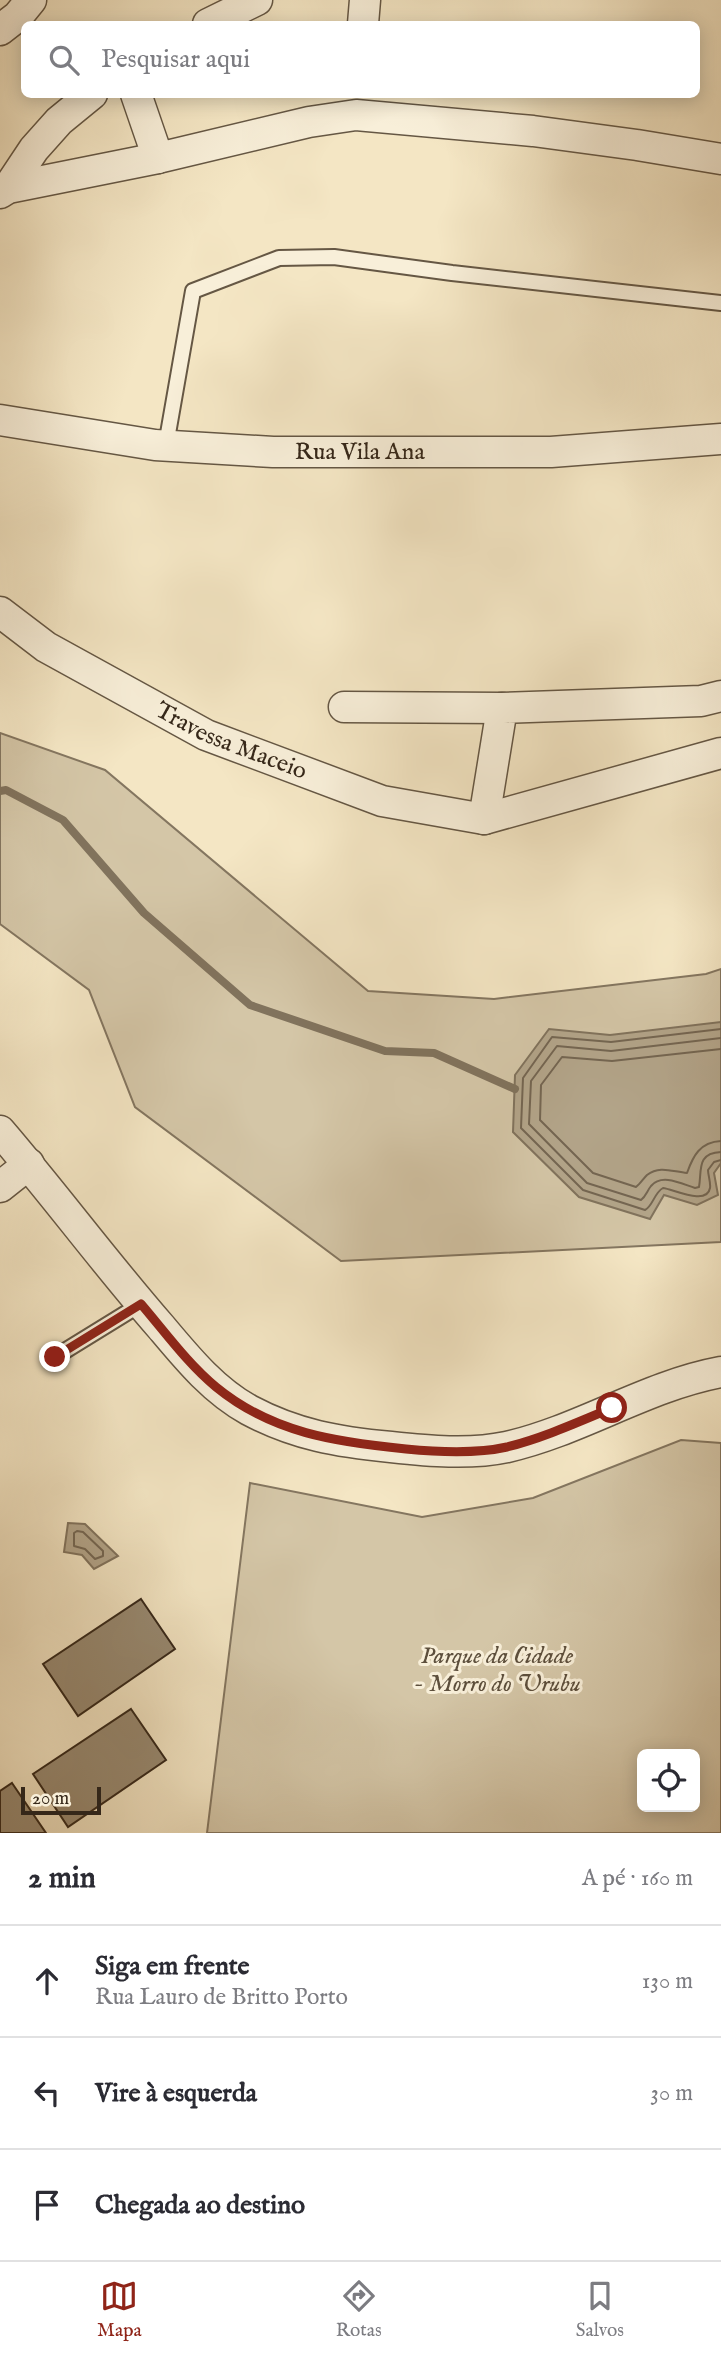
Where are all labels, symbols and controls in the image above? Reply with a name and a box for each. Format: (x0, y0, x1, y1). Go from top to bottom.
search box (21, 21, 700, 98)
icon: search (45, 41, 83, 79)
text: Pesquisar aqui (101, 43, 250, 76)
street label: Rua Vila Ana (295, 437, 425, 468)
street label: Travessa Maceio (150, 695, 311, 787)
route end (39, 1341, 70, 1372)
route start (596, 1392, 627, 1423)
park label: Parque da Cidade - Morro do Urubu (413, 1641, 581, 1700)
map controls (637, 1749, 700, 1812)
button: locate (637, 1749, 700, 1812)
scale bar (21, 1784, 102, 1816)
text: 20 m (32, 1787, 69, 1811)
text: 2 min (28, 1860, 96, 1898)
text: A pé · 160 m (582, 1864, 693, 1893)
text: Siga em frente (95, 1950, 250, 1983)
icon: ahead (28, 1962, 66, 2000)
text: 130 m (642, 1967, 693, 1996)
text: Rua Lauro de Britto Porto (95, 1983, 348, 2012)
icon: left (28, 2074, 66, 2112)
text: Vire à esquerda (95, 2077, 257, 2110)
text: 30 m (650, 2079, 693, 2108)
icon: arrive (28, 2186, 66, 2224)
text: Chegada ao destino (95, 2189, 305, 2222)
tab: Mapa (97, 2277, 142, 2343)
tab: Rotas (336, 2277, 382, 2343)
tab: Salvos (576, 2277, 624, 2343)

